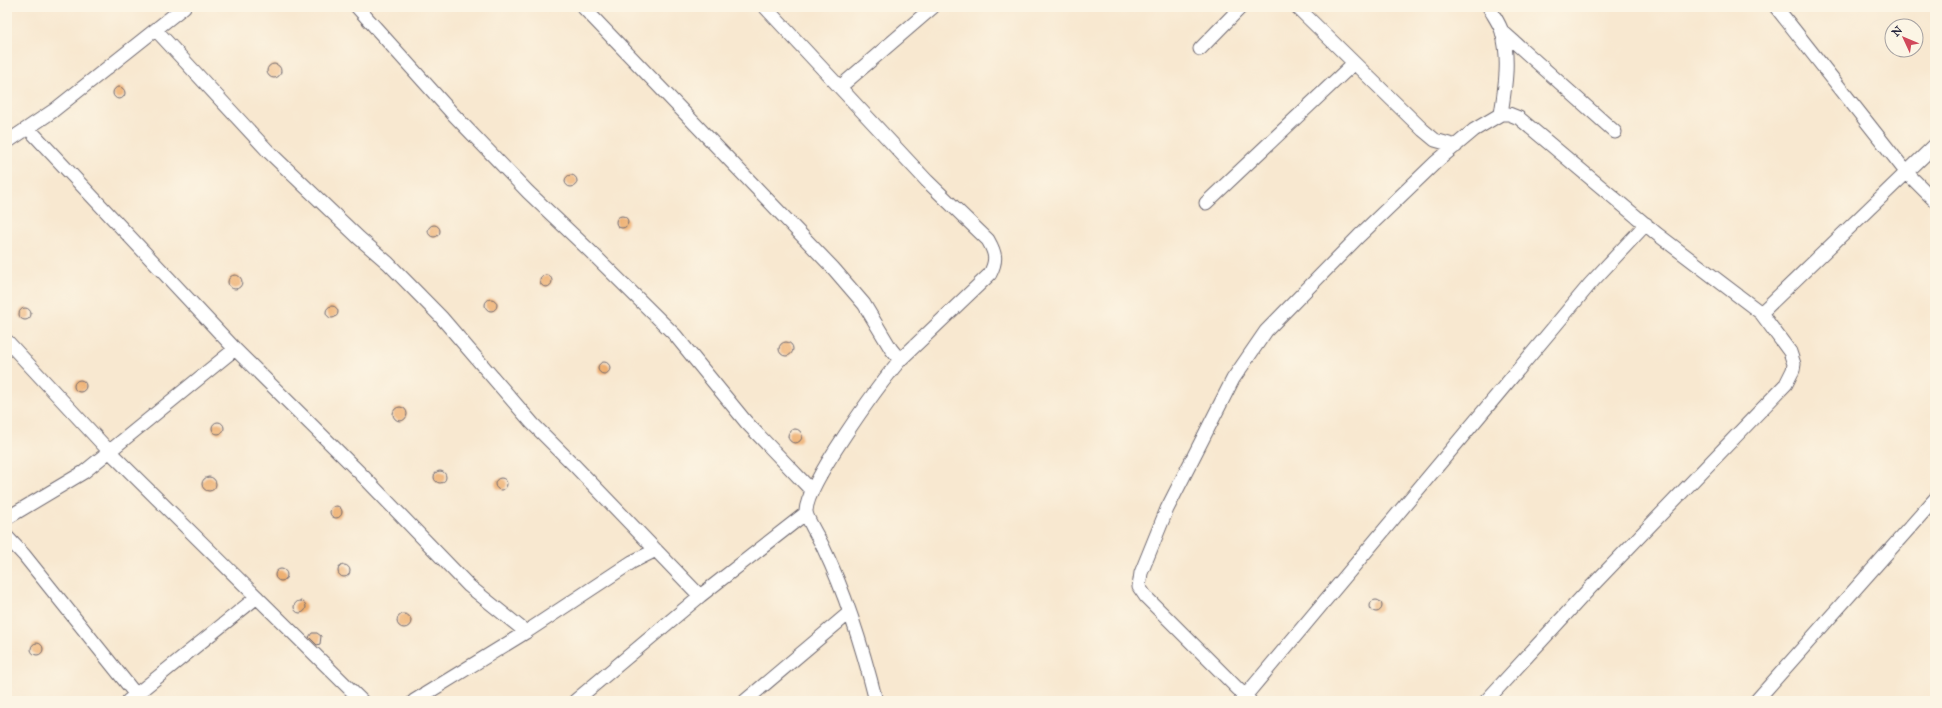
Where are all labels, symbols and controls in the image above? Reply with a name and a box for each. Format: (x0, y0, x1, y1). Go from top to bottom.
north arrow (1884, 18, 1924, 58)
text: N (1889, 23, 1906, 39)

